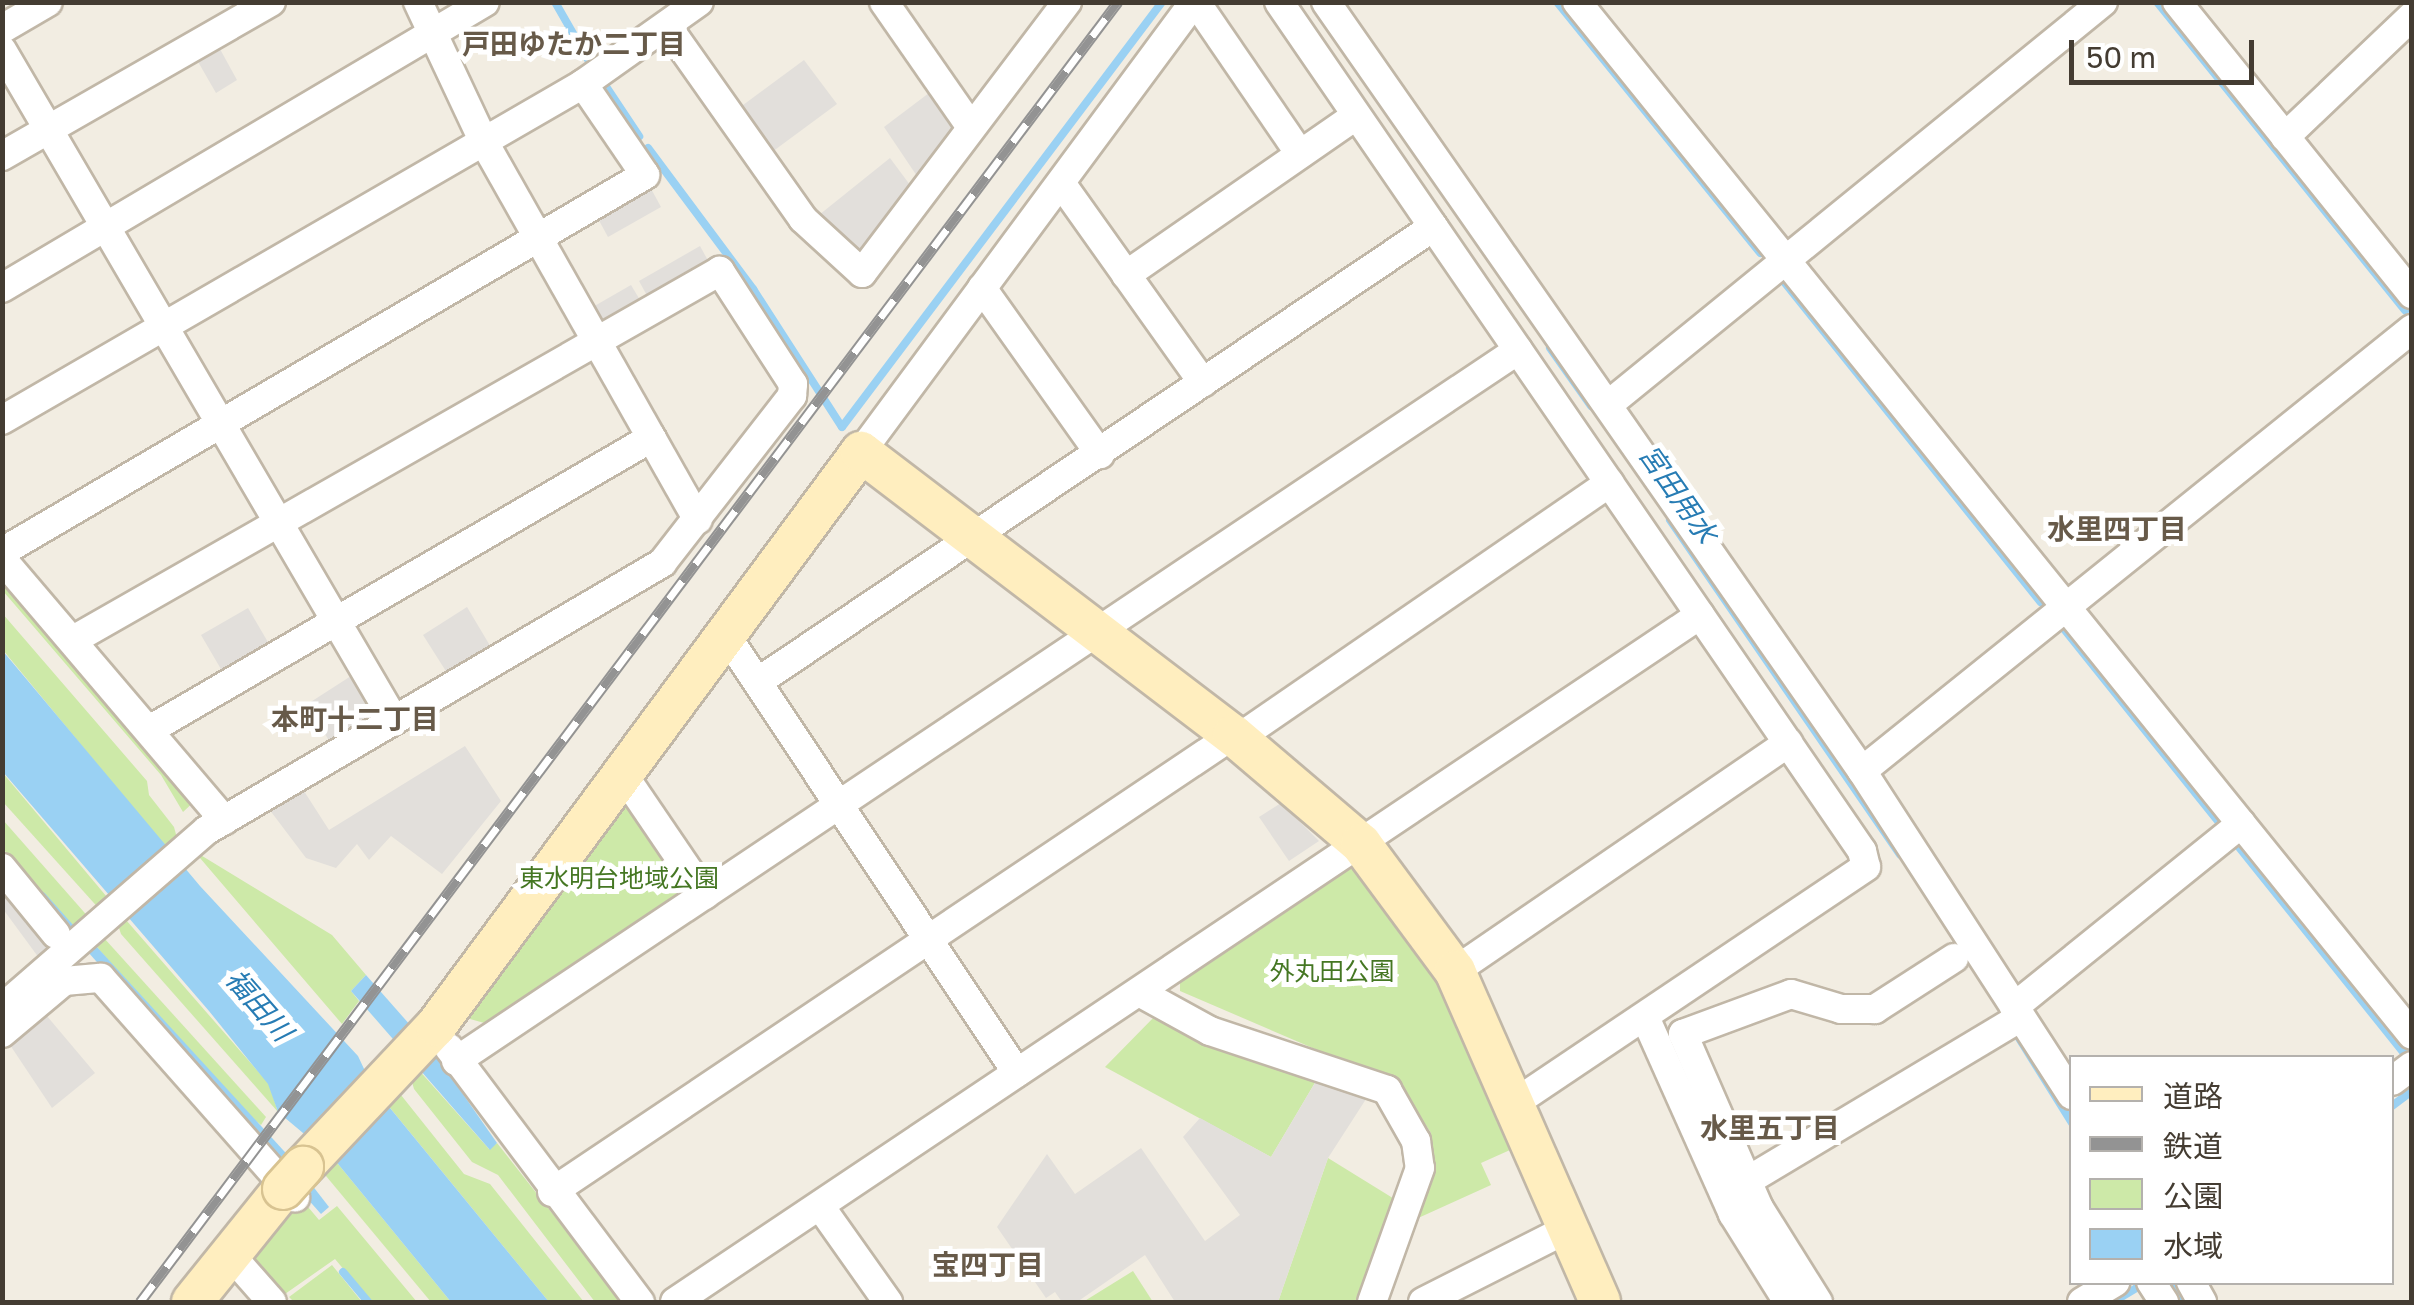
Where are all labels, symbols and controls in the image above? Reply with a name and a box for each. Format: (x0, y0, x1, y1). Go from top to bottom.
scale bar (2074, 20, 2259, 82)
district label: 戸田ゆたか二丁目 (462, 27, 686, 61)
text: 50 m (2086, 39, 2156, 75)
water label: 宮田用水 (1632, 438, 1724, 550)
district label: 水里四丁目 (2047, 512, 2187, 546)
district label: 本町十二丁目 (271, 702, 439, 736)
park label: 東水明台地域公園 (519, 863, 719, 893)
park label: 外丸田公園 (1270, 956, 1394, 986)
water label: 福田川 (219, 962, 299, 1048)
legend (2069, 1055, 2394, 1285)
text: 道路 (2163, 1078, 2223, 1114)
district label: 水里五丁目 (1700, 1111, 1840, 1145)
text: 鉄道 (2163, 1128, 2223, 1164)
text: 公園 (2163, 1178, 2223, 1214)
text: 水域 (2163, 1228, 2223, 1264)
district label: 宝四丁目 (932, 1248, 1044, 1282)

